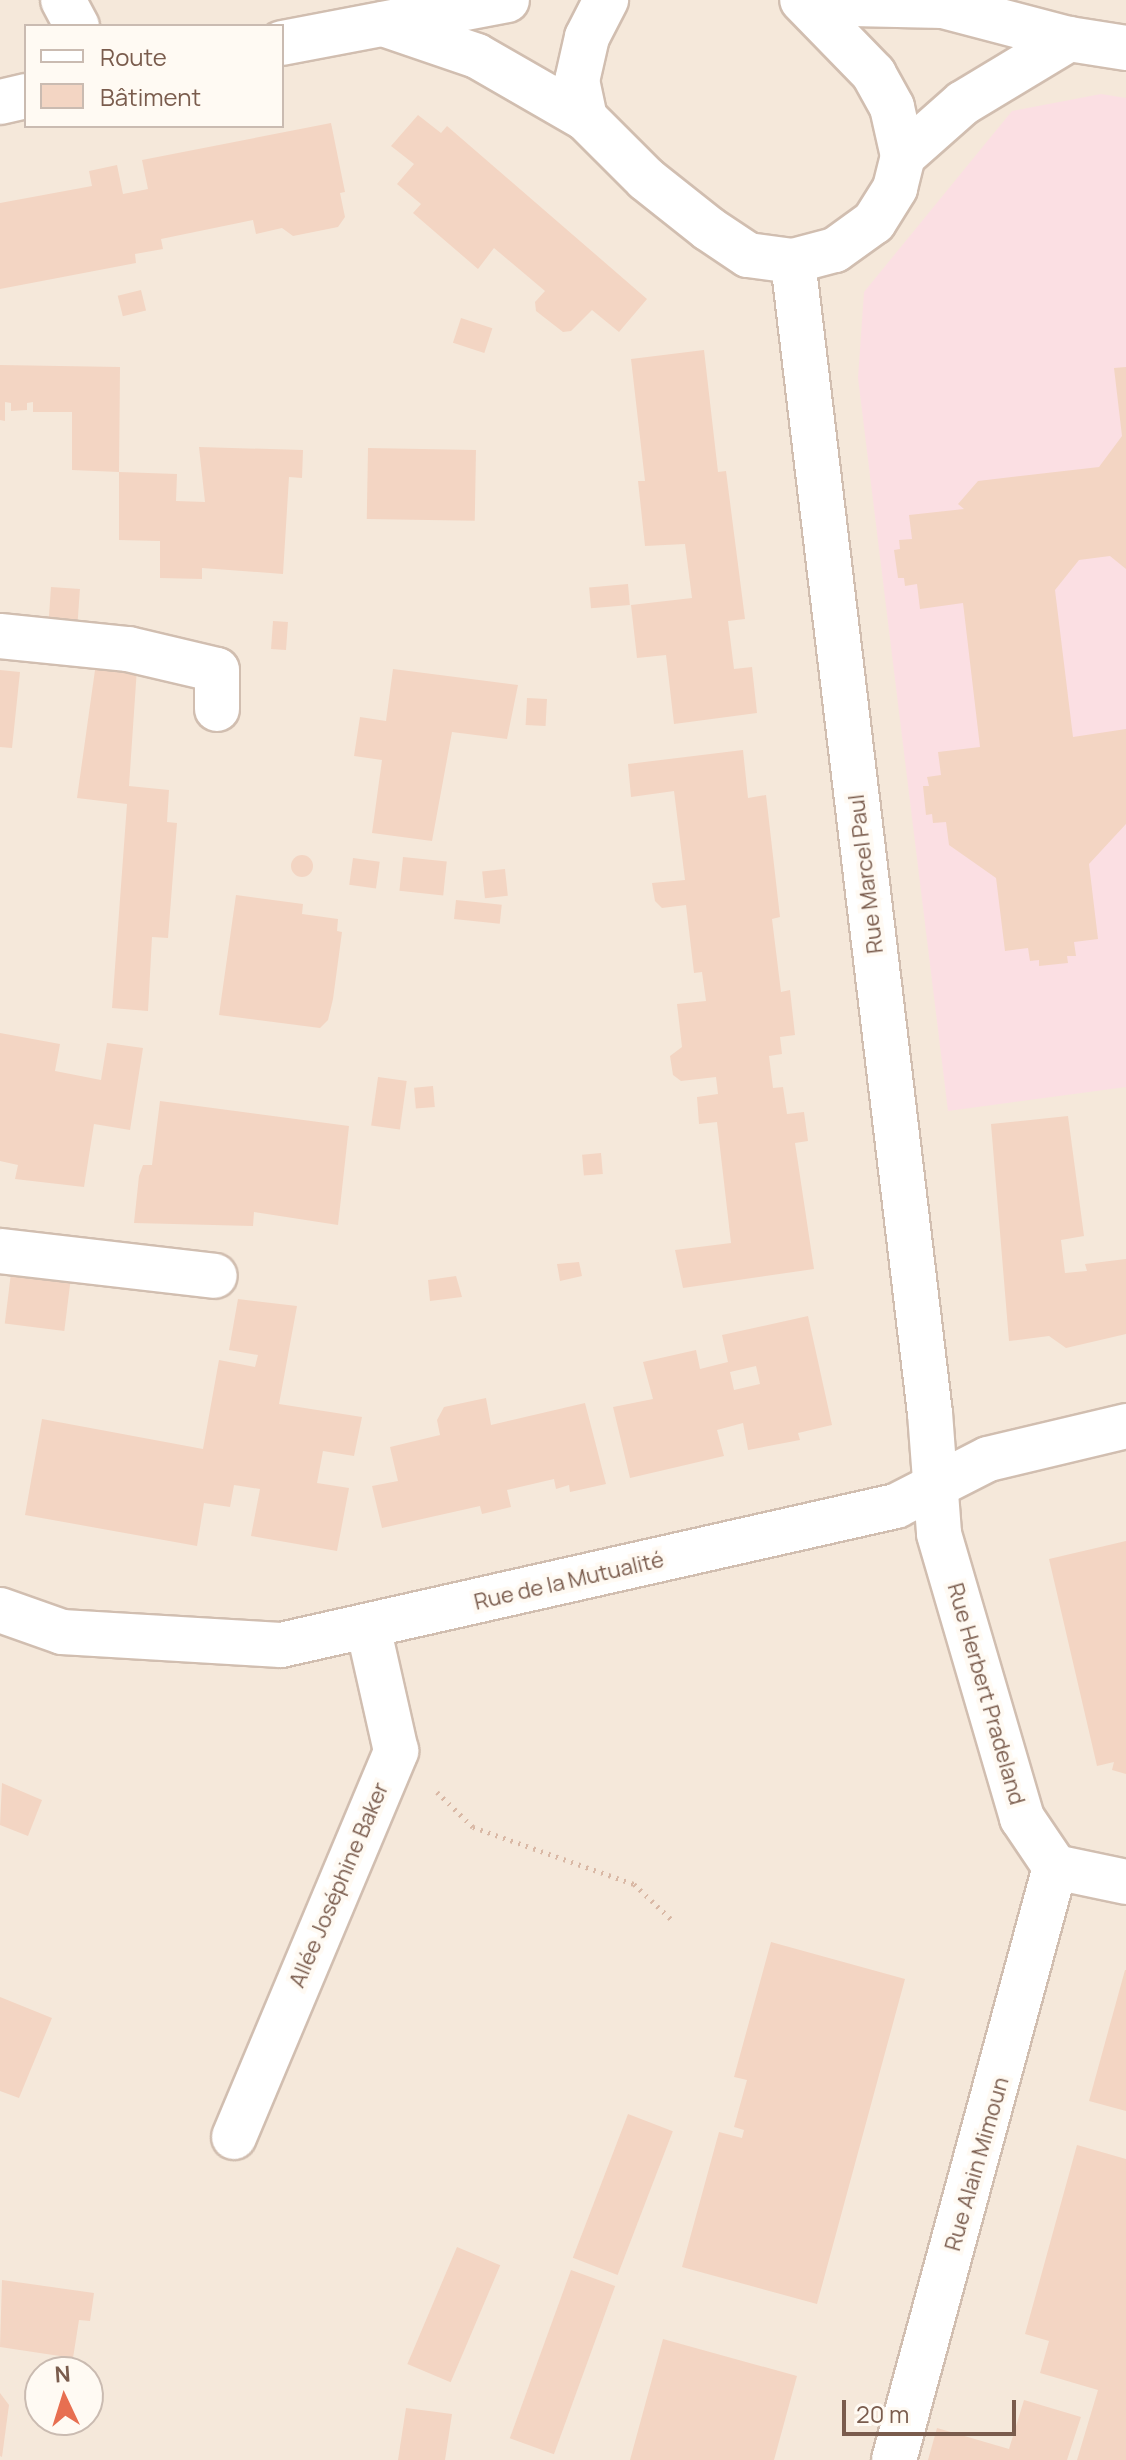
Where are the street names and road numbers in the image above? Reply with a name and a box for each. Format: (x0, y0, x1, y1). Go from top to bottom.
street label: Rue Marcel Paul (843, 793, 889, 955)
street label: Rue de la Mutualité (472, 1546, 666, 1616)
street label: Rue Herbert Pradeland (942, 1580, 1030, 1808)
street label: Allée Joséphine Baker (284, 1779, 394, 1991)
street label: Rue Alain Mimoun (940, 2074, 1014, 2254)

